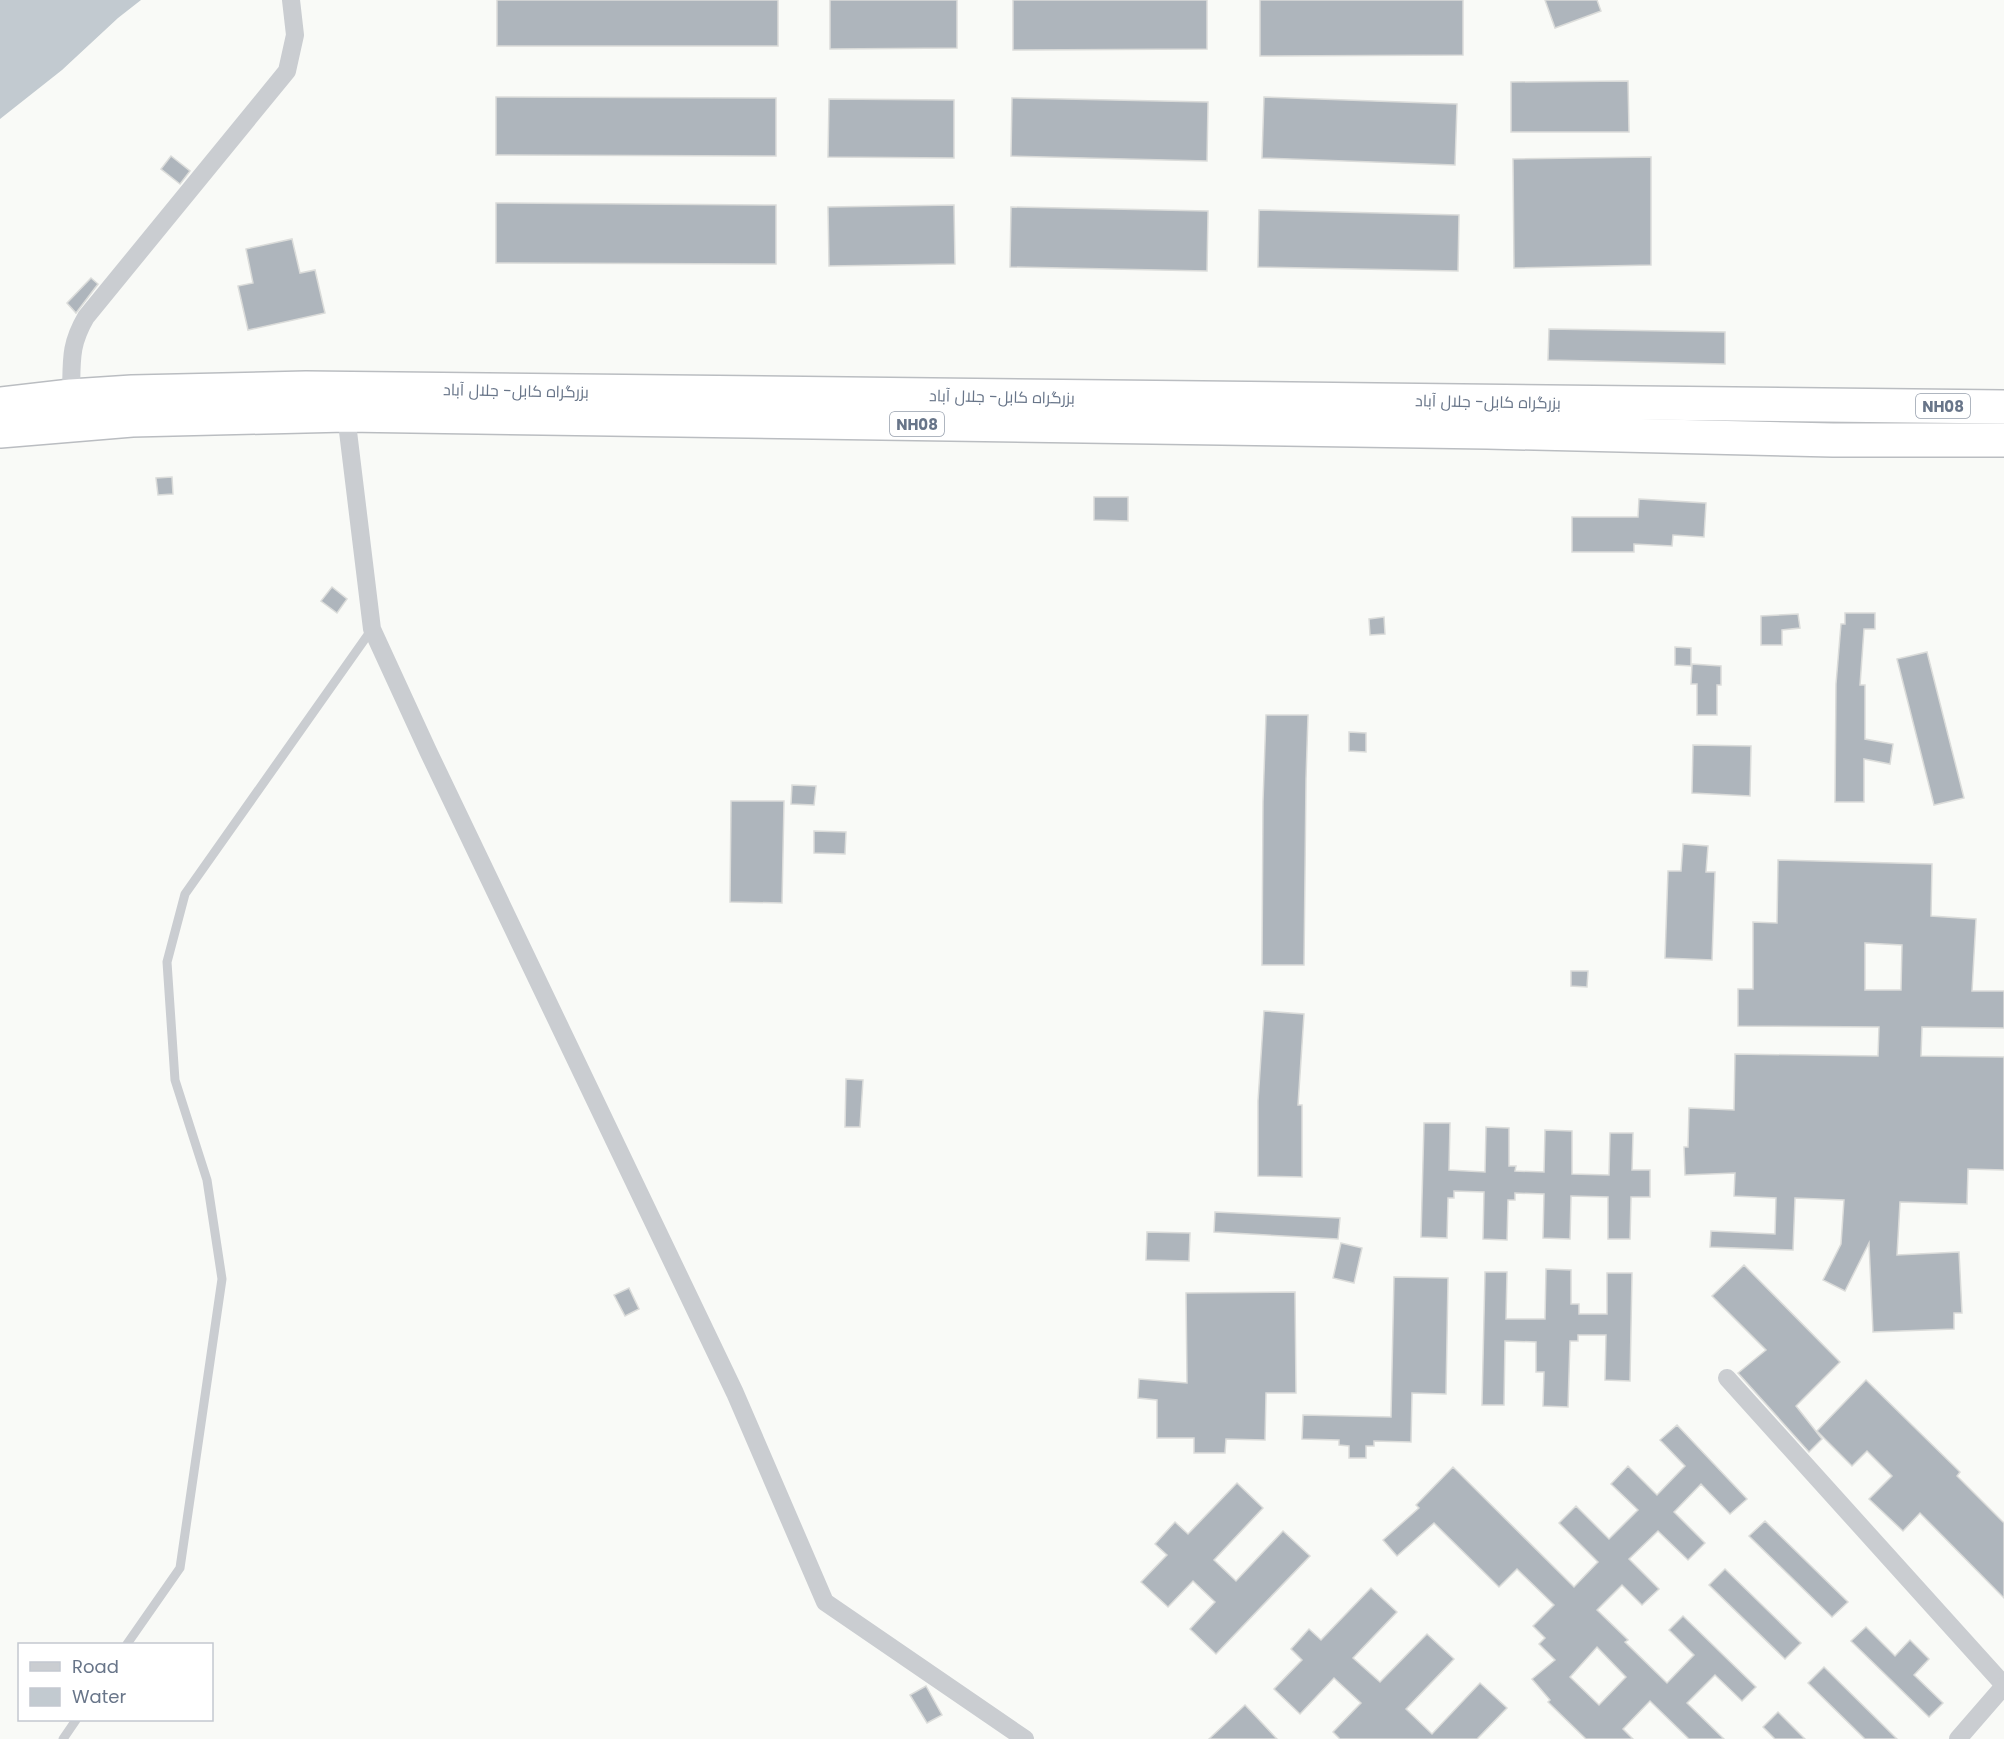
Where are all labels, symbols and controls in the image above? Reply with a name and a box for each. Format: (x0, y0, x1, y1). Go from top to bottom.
street label: بزرگراه کابل- جلال آباد (443, 378, 589, 404)
street label: بزرگراه کابل- جلال آباد (929, 384, 1075, 410)
street label: بزرگراه کابل- جلال آباد (1415, 389, 1561, 415)
road number: NH08 (1916, 394, 1970, 418)
road number: NH08 (890, 412, 944, 436)
legend (18, 1643, 213, 1721)
text: Road (72, 1654, 119, 1679)
text: Water (72, 1684, 126, 1709)

